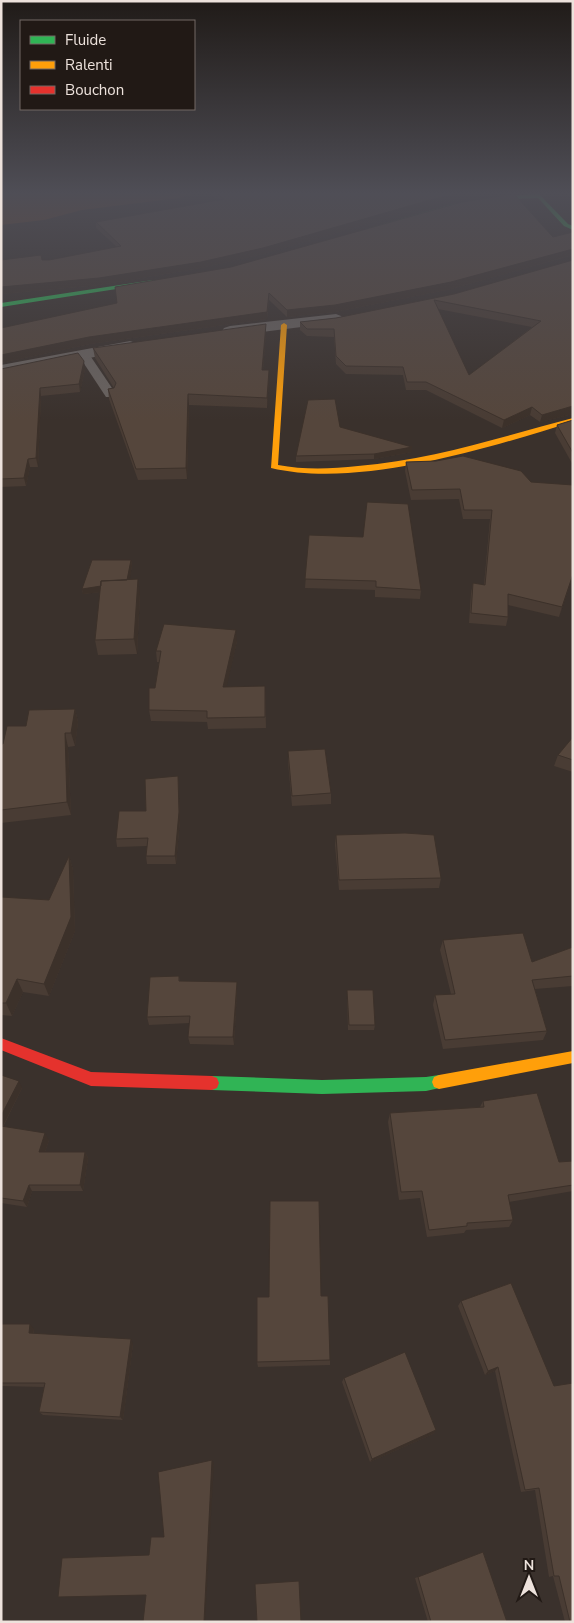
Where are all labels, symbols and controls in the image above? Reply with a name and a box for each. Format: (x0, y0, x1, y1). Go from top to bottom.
legend (20, 20, 195, 110)
text: Fluide (65, 30, 106, 50)
text: Ralenti (65, 55, 113, 75)
text: Bouchon (65, 80, 124, 100)
north arrow (504, 1553, 554, 1603)
text: N (524, 1556, 534, 1575)

